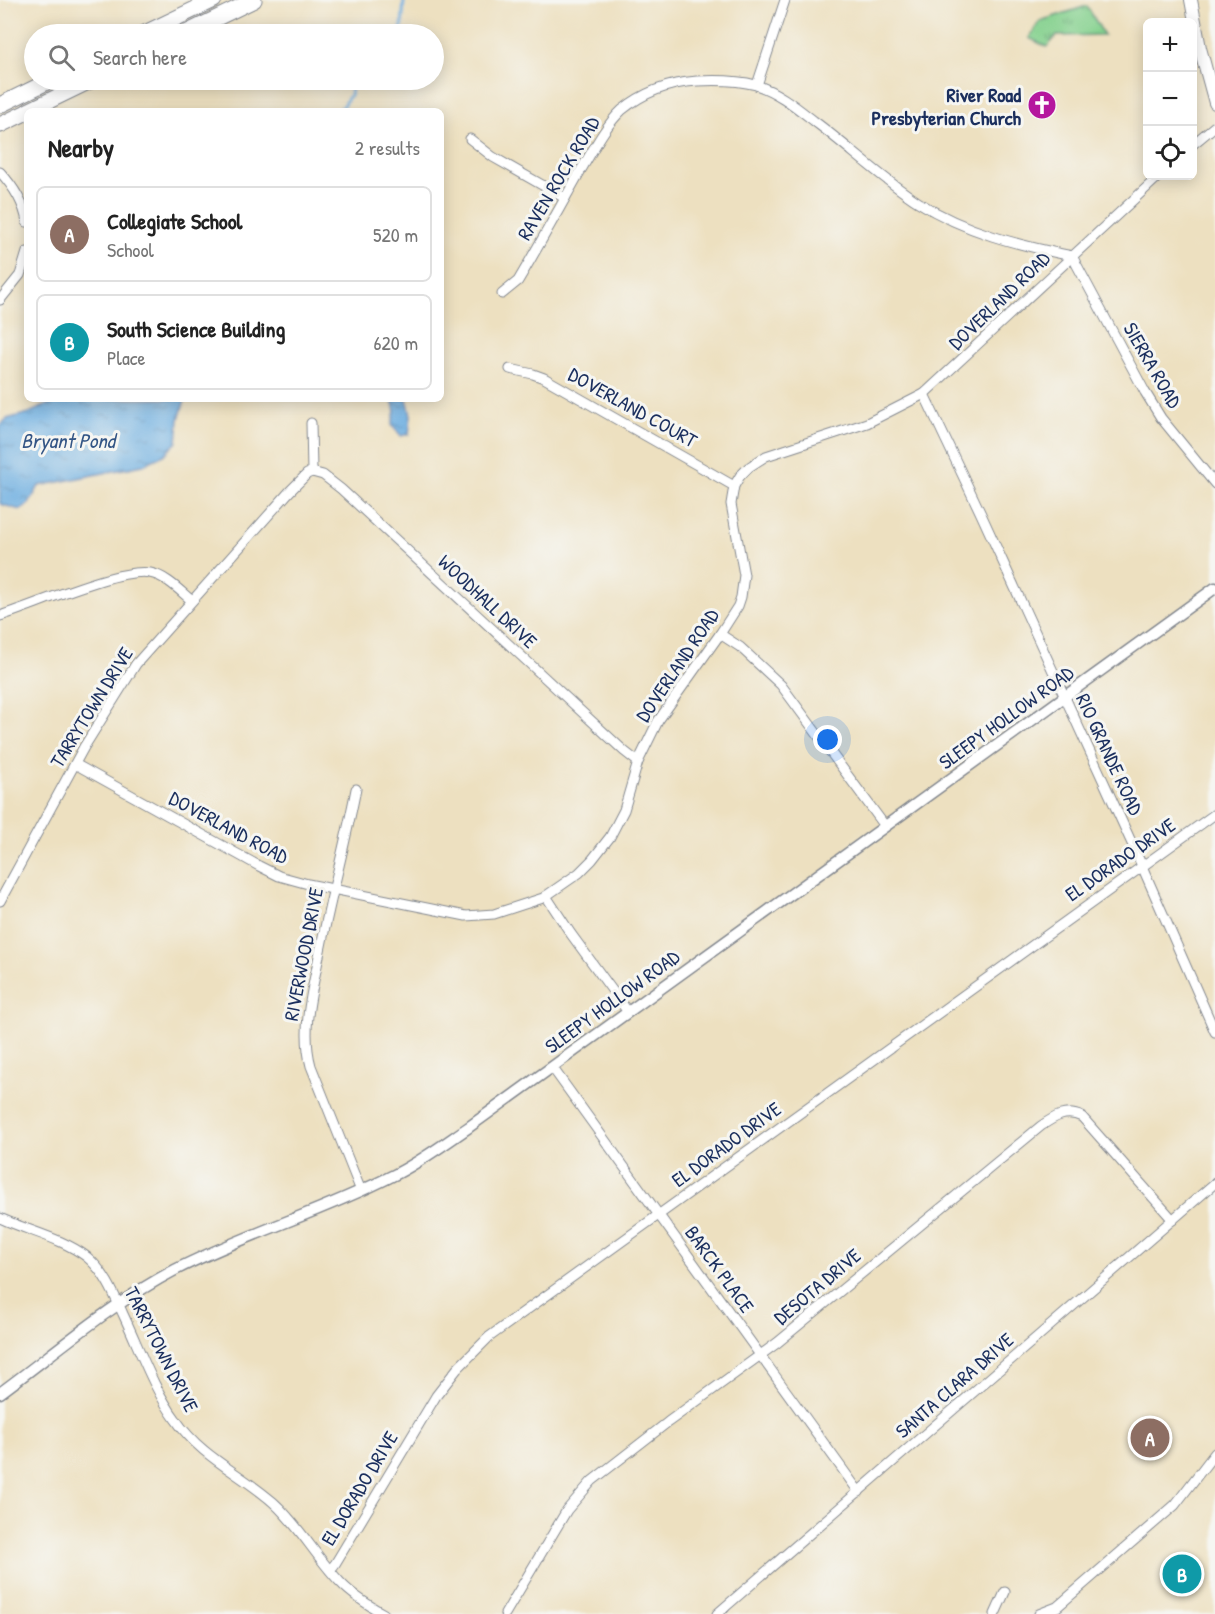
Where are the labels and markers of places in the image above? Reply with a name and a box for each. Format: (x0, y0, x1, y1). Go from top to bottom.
place label: River Road Presbyterian Church (872, 81, 1022, 132)
church icon: River Road Presbyterian Church (1026, 89, 1058, 121)
pin: A (1130, 1416, 1170, 1460)
pin: B (1162, 1552, 1202, 1596)

